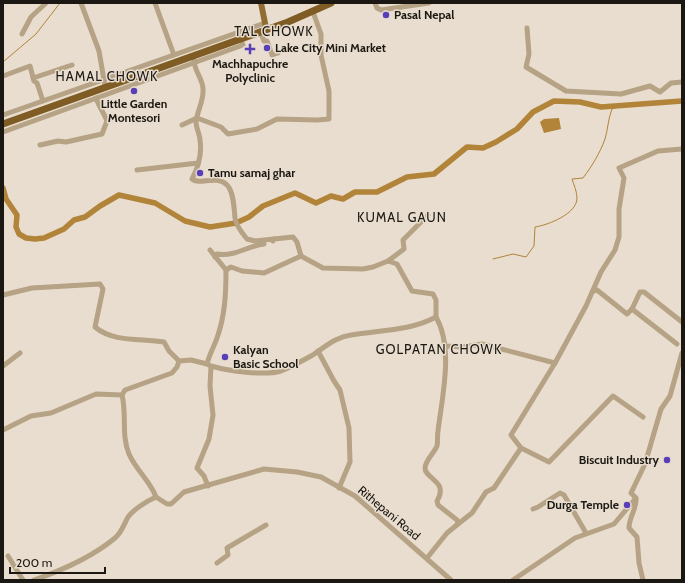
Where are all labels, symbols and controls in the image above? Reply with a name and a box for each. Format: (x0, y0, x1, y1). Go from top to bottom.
place label: Pasal Nepal (394, 7, 454, 22)
marker: Pasal Nepal (381, 10, 391, 20)
district label: TAL CHOWK (234, 23, 314, 39)
place label: Lake City Mini Market (275, 40, 386, 55)
marker: Machhapuchre Polyclinic (244, 43, 256, 55)
marker: Lake City Mini Market (262, 43, 272, 53)
place label: Machhapuchre Polyclinic (212, 56, 288, 85)
district label: HAMAL CHOWK (56, 68, 158, 84)
marker: Little Garden Montesori (129, 86, 139, 96)
place label: Little Garden Montesori (101, 96, 167, 125)
place label: Tamu samaj ghar (208, 165, 295, 180)
marker: Tamu samaj ghar (195, 168, 205, 178)
district label: KUMAL GAUN (357, 209, 447, 225)
district label: GOLPATAN CHOWK (376, 341, 502, 357)
place label: Kalyan Basic School (233, 342, 298, 371)
marker: Kalyan Basic School (220, 352, 230, 362)
place label: Biscuit Industry (579, 452, 660, 467)
marker: Biscuit Industry (662, 455, 672, 465)
street label: Rithepani Road (355, 482, 424, 543)
place label: Durga Temple (547, 497, 619, 512)
marker: Durga Temple (622, 500, 632, 510)
scale bar (10, 549, 105, 575)
text: 200 m (16, 555, 52, 570)

